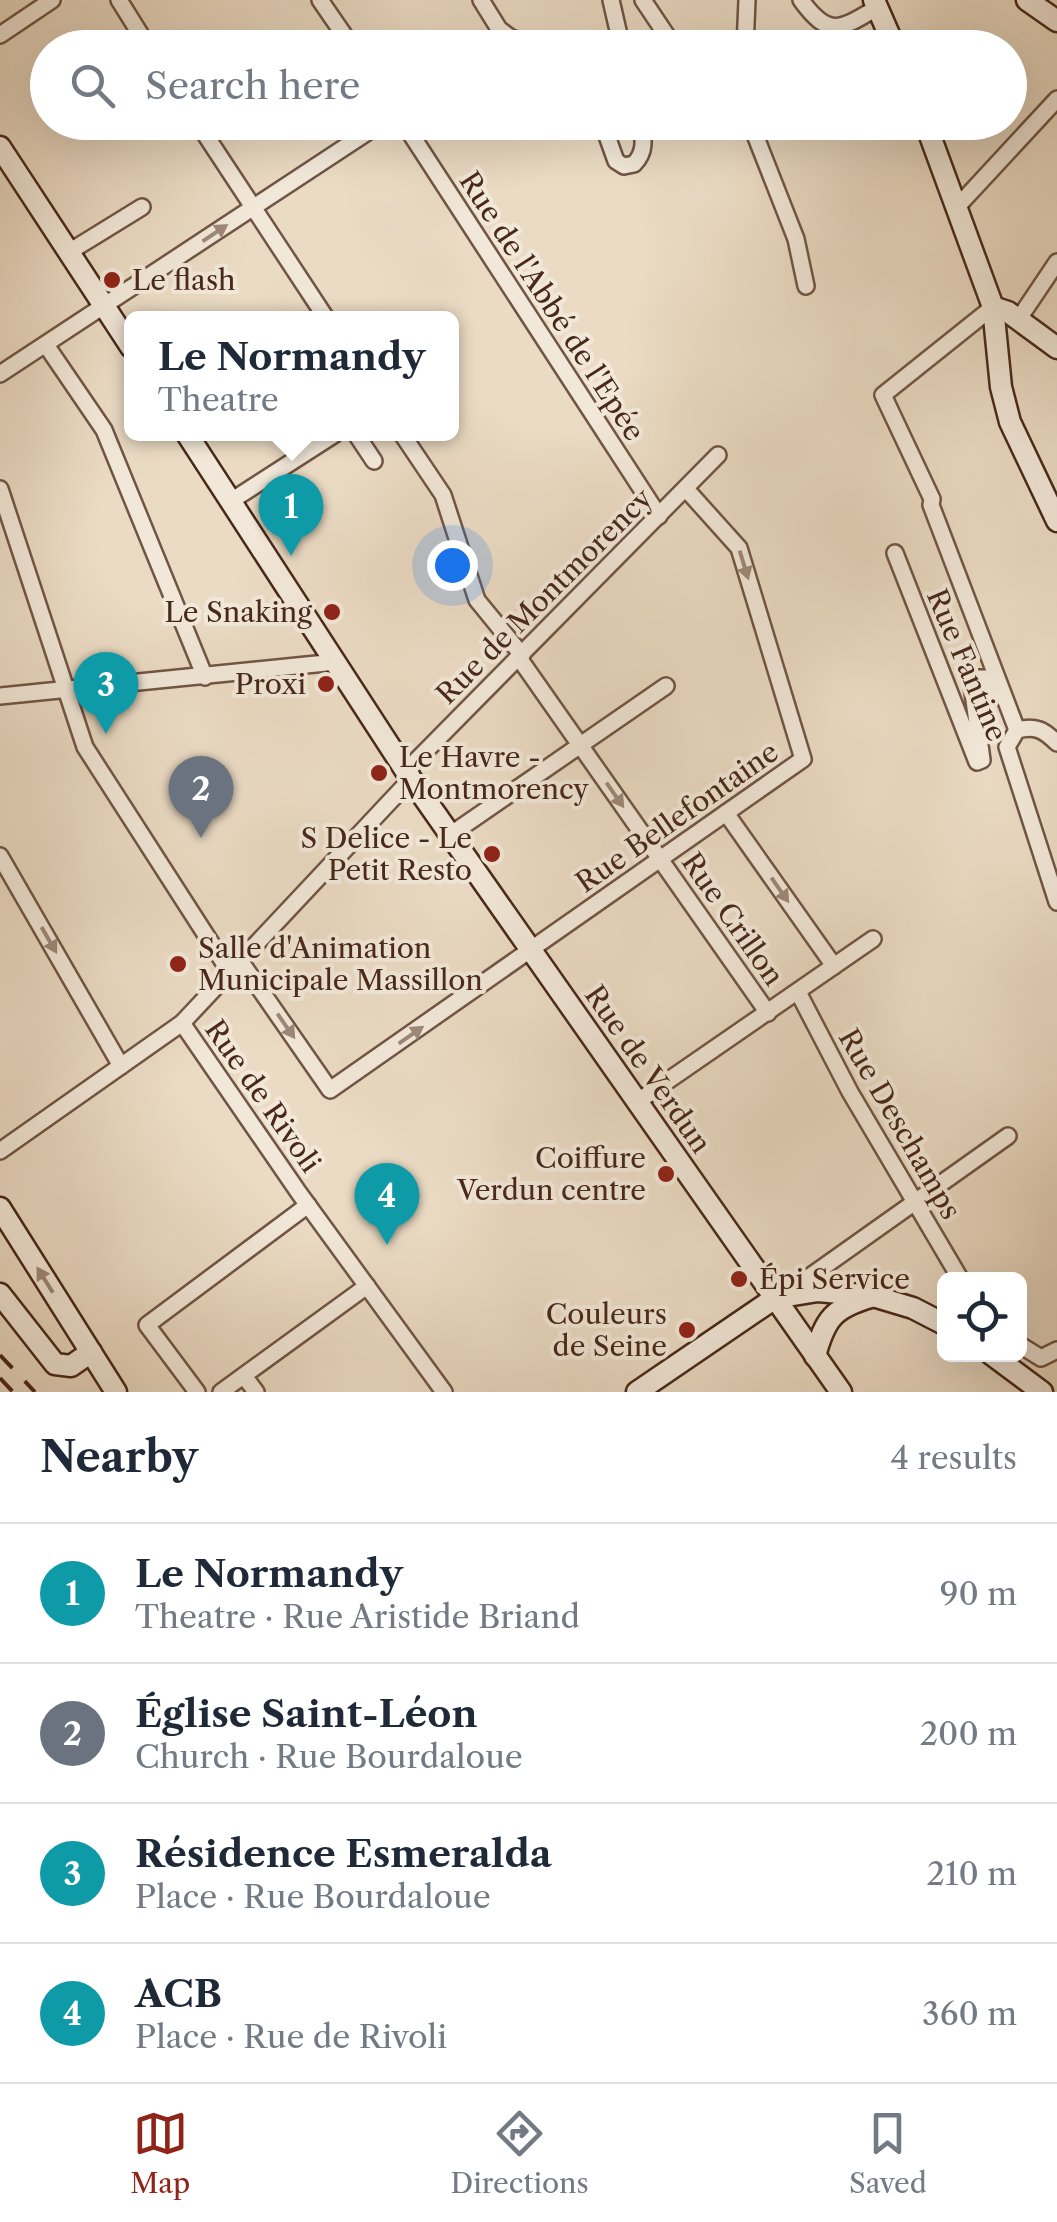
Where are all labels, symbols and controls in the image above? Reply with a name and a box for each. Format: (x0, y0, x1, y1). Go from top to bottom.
search box (30, 30, 1027, 140)
icon: search (65, 58, 120, 113)
text: Search here (145, 62, 360, 109)
street label: Rue de l'Abbé de l'Epée (452, 165, 652, 447)
one-way arrow (202, 225, 229, 243)
place label: Le flash (132, 263, 236, 297)
marker: Le flash (101, 269, 123, 291)
popup (124, 311, 459, 441)
text: Le Normandy (158, 333, 425, 380)
text: Theatre (158, 380, 279, 419)
pin: 1 (258, 474, 324, 556)
street label: Rue de Montmorency (429, 481, 659, 711)
your location (427, 540, 478, 591)
one-way arrow (737, 550, 752, 581)
street label: Rue Fantine (920, 584, 1014, 746)
place label: Le Snaking (164, 595, 312, 629)
marker: Le Snaking (321, 601, 343, 623)
pin: 3 (74, 652, 138, 734)
place label: Proxi (235, 667, 306, 701)
marker: Proxi (315, 673, 337, 695)
street label: Rue Bellefontaine (569, 734, 785, 900)
place label: Le Havre - Montmorency (399, 740, 589, 806)
pin: 2 (168, 756, 234, 838)
marker: Le Havre - Montmorency (368, 762, 390, 784)
one-way arrow (605, 781, 624, 808)
place label: S Delice - Le Petit Resto (300, 821, 472, 887)
marker: S Delice - Le Petit Resto (481, 843, 503, 865)
street label: Rue Crillon (675, 846, 791, 992)
one-way arrow (770, 876, 789, 903)
one-way arrow (39, 926, 57, 954)
place label: Salle d'Animation Municipale Massillon (198, 931, 483, 997)
marker: Salle d'Animation Municipale Massillon (167, 953, 189, 975)
street label: Rue de Verdun (578, 979, 718, 1159)
street label: Rue de Rivoli (198, 1013, 328, 1179)
one-way arrow (276, 1013, 295, 1039)
street label: Rue Deschamps (832, 1023, 968, 1225)
one-way arrow (397, 1026, 424, 1045)
place label: Coiffure Verdun centre (456, 1141, 646, 1207)
pin: 4 (354, 1162, 420, 1245)
marker: Coiffure Verdun centre (655, 1163, 677, 1185)
place label: Épi Service (759, 1262, 910, 1296)
one-way arrow (37, 1266, 55, 1294)
marker: Épi Service (728, 1268, 750, 1290)
map controls (937, 1272, 1027, 1362)
button: locate (937, 1272, 1027, 1362)
place label: Couleurs de Seine (546, 1297, 667, 1363)
marker: Couleurs de Seine (676, 1319, 698, 1341)
text: Nearby (40, 1431, 198, 1483)
text: 4 results (891, 1438, 1017, 1477)
text: Le Normandy (135, 1550, 403, 1597)
text: 1 (65, 1574, 80, 1613)
text: 90 m (940, 1574, 1017, 1613)
text: Theatre · Rue Aristide Briand (135, 1597, 580, 1636)
text: Église Saint-Léon (135, 1690, 478, 1737)
text: 2 (63, 1714, 82, 1753)
text: 200 m (920, 1714, 1017, 1753)
text: Church · Rue Bourdaloue (135, 1737, 523, 1776)
text: Résidence Esmeralda (135, 1830, 552, 1877)
text: 3 (63, 1854, 82, 1893)
text: 210 m (927, 1854, 1017, 1893)
text: Place · Rue Bourdaloue (135, 1877, 491, 1916)
text: ACB (135, 1970, 222, 2017)
text: 4 (63, 1994, 82, 2033)
text: 360 m (922, 1994, 1017, 2033)
text: Place · Rue de Rivoli (135, 2017, 447, 2056)
tab: Map (130, 2106, 190, 2200)
tab: Directions (450, 2106, 589, 2200)
tab: Saved (849, 2106, 927, 2200)

